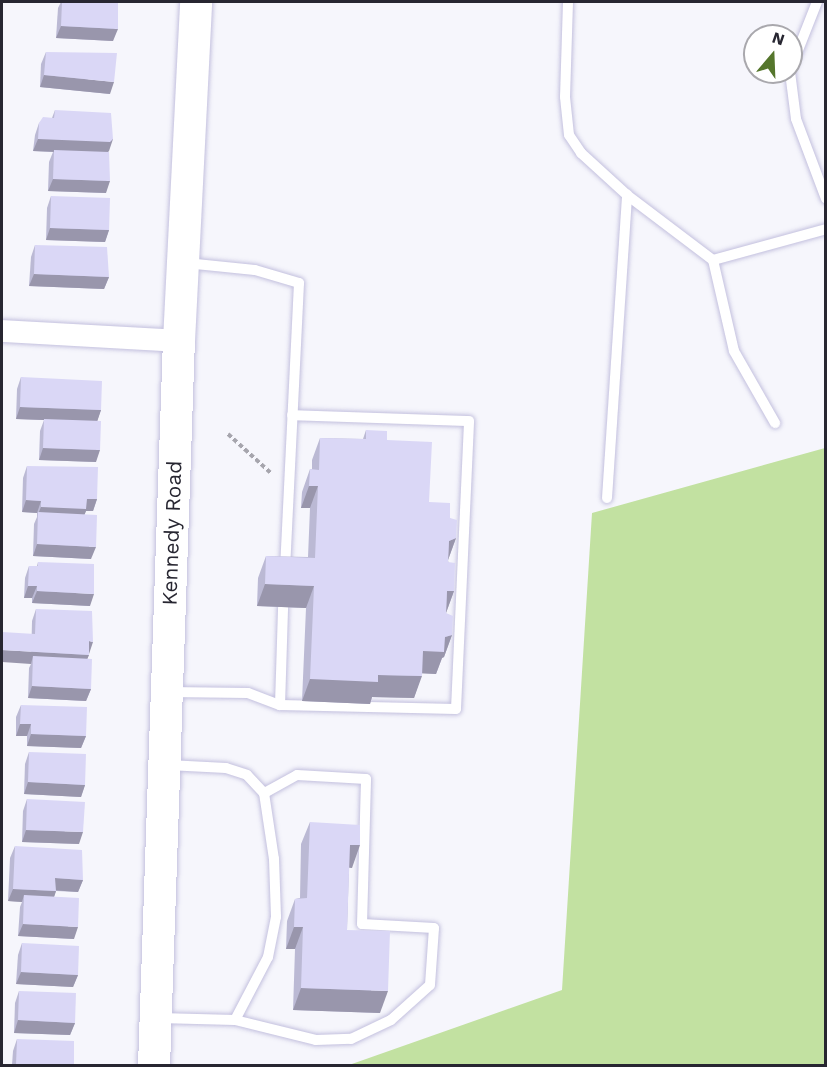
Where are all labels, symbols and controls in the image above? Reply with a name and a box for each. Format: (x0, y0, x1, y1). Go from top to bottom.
north arrow (743, 24, 803, 84)
text: N (770, 27, 787, 49)
street label: Kennedy Road (157, 460, 187, 606)

